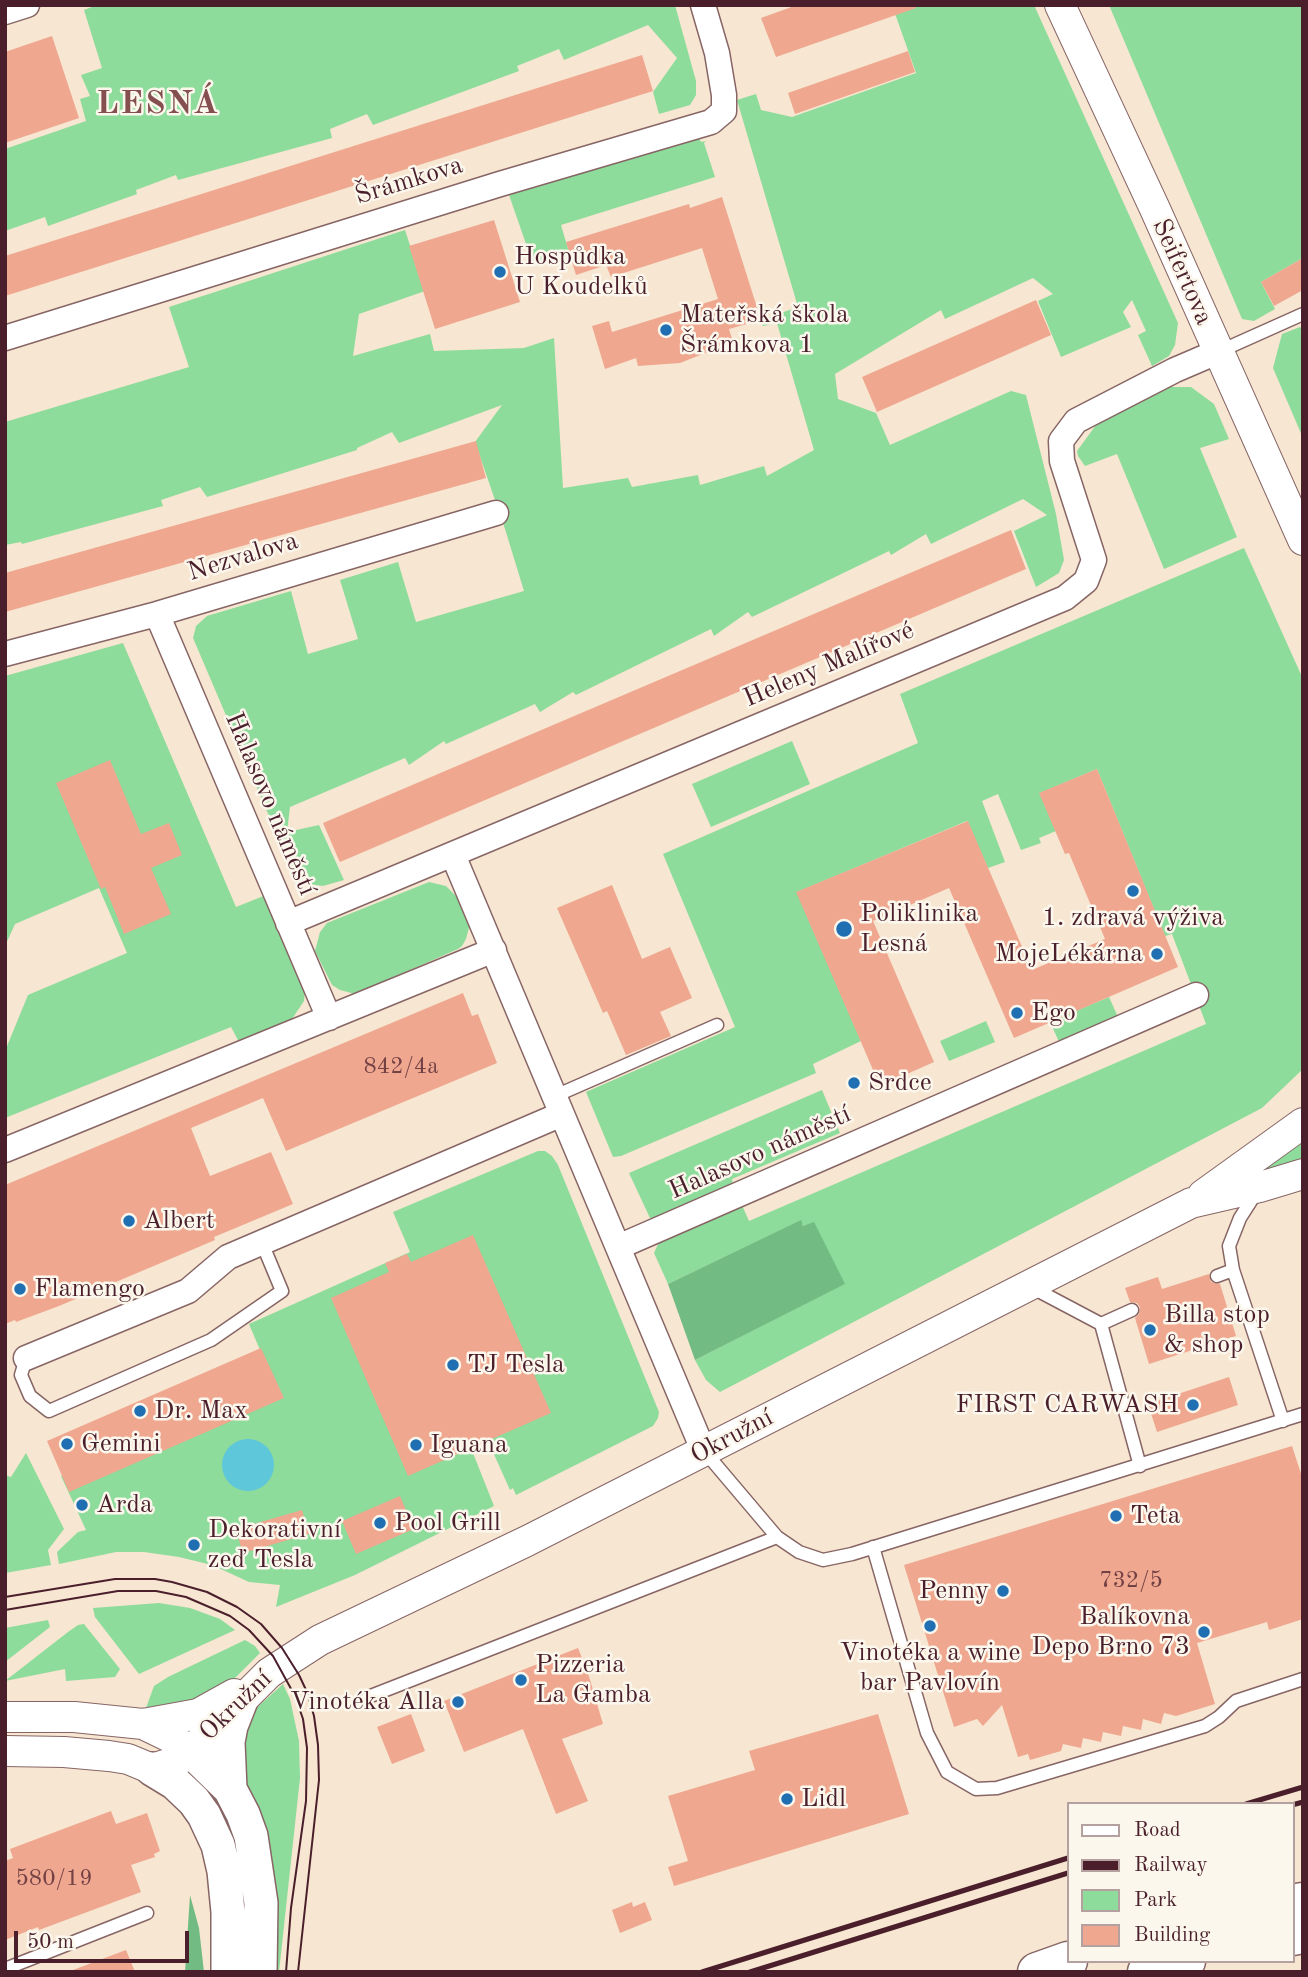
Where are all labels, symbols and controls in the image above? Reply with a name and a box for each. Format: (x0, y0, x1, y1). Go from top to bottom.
district label: LESNÁ (97, 84, 219, 124)
street label: Šrámkova (351, 150, 467, 212)
street label: Seifertova (1145, 214, 1219, 330)
place label: Hospůdka U Koudelků (514, 241, 648, 302)
marker: Hospůdka U Koudelků (492, 264, 508, 280)
place label: Mateřská škola Šrámkova 1 (680, 299, 849, 360)
marker: Mateřská škola Šrámkova 1 (658, 322, 674, 338)
street label: Nezvalova (184, 525, 302, 589)
street label: Heleny Malířové (739, 615, 919, 715)
street label: Halasovo náměstí (217, 708, 323, 900)
marker: 1. zdravá výživa (1125, 883, 1141, 899)
place label: Poliklinika Lesná (860, 898, 978, 960)
place label: 1. zdravá výživa (1042, 902, 1224, 934)
marker: Poliklinika Lesná (834, 919, 854, 939)
place label: MojeLékárna (995, 938, 1143, 970)
marker: MojeLékárna (1149, 946, 1165, 962)
place label: Ego (1031, 997, 1076, 1029)
marker: Ego (1009, 1005, 1025, 1021)
house number: 842/4a (363, 1053, 439, 1081)
place label: Srdce (868, 1067, 932, 1099)
marker: Srdce (846, 1075, 862, 1091)
street label: Halasovo náměstí (664, 1099, 856, 1207)
place label: Albert (143, 1205, 215, 1237)
marker: Albert (121, 1213, 137, 1229)
place label: Flamengo (34, 1273, 145, 1305)
marker: Flamengo (12, 1281, 28, 1297)
place label: Billa stop & shop (1164, 1299, 1270, 1360)
marker: Billa stop & shop (1142, 1322, 1158, 1338)
place label: TJ Tesla (467, 1349, 565, 1381)
marker: TJ Tesla (445, 1357, 461, 1373)
place label: FIRST CARWASH (956, 1389, 1179, 1421)
place label: Dr. Max (154, 1395, 248, 1427)
marker: FIRST CARWASH (1185, 1397, 1201, 1413)
street label: Okružní (685, 1402, 779, 1472)
marker: Dr. Max (132, 1403, 148, 1419)
place label: Gemini (81, 1428, 160, 1460)
place label: Iguana (430, 1429, 508, 1461)
marker: Gemini (59, 1436, 75, 1452)
marker: Iguana (408, 1437, 424, 1453)
place label: Arda (96, 1489, 153, 1521)
marker: Arda (74, 1497, 90, 1513)
place label: Teta (1130, 1500, 1181, 1532)
place label: Pool Grill (394, 1507, 501, 1539)
marker: Teta (1108, 1508, 1124, 1524)
place label: Dekorativní zeď Tesla (208, 1514, 341, 1576)
marker: Pool Grill (372, 1515, 388, 1531)
marker: Dekorativní zeď Tesla (186, 1537, 202, 1553)
house number: 732/5 (1099, 1567, 1163, 1595)
place label: Penny (919, 1575, 989, 1607)
marker: Penny (995, 1583, 1011, 1599)
place label: Balíkovna Depo Brno 73 (1031, 1601, 1190, 1662)
marker: Vinotéka a wine bar Pavlovín (922, 1618, 938, 1634)
marker: Balíkovna Depo Brno 73 (1196, 1624, 1212, 1640)
place label: Vinotéka a wine bar Pavlovín (840, 1637, 1020, 1698)
place label: Pizzeria La Gamba (535, 1649, 651, 1710)
street label: Okružní (193, 1664, 279, 1748)
marker: Pizzeria La Gamba (513, 1672, 529, 1688)
place label: Vinotéka Alla (290, 1686, 444, 1718)
marker: Vinotéka Alla (450, 1694, 466, 1710)
place label: Lidl (801, 1783, 846, 1815)
marker: Lidl (779, 1791, 795, 1807)
legend (1066, 1802, 1294, 1963)
text: Road (1134, 1820, 1181, 1841)
text: Railway (1134, 1855, 1208, 1876)
house number: 580/19 (15, 1865, 93, 1893)
text: Park (1134, 1890, 1177, 1911)
scale bar (18, 1918, 192, 1962)
text: Building (1134, 1925, 1210, 1946)
text: 50 m (27, 1932, 74, 1953)

